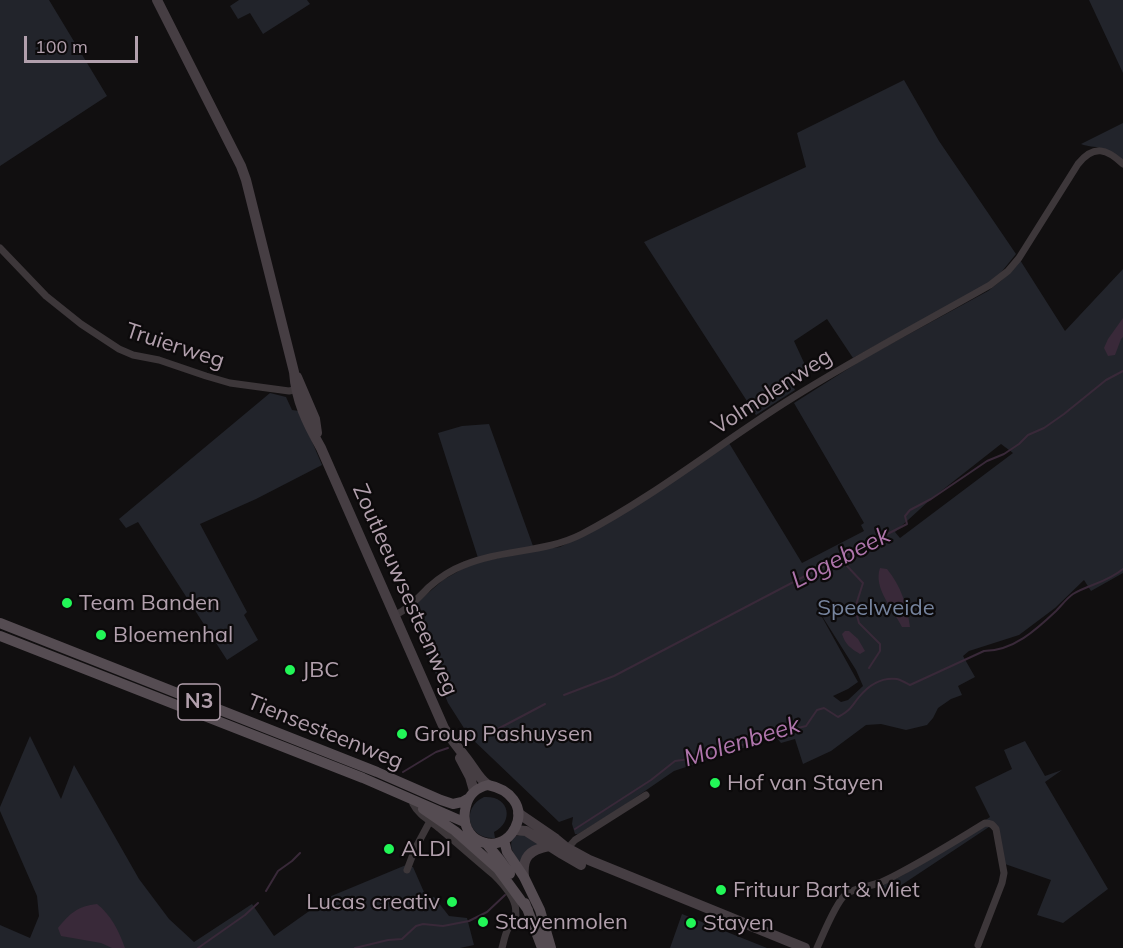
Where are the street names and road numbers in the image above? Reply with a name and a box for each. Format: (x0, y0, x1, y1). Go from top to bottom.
street label: Truierweg (122, 318, 228, 374)
street label: Volmolenweg (707, 343, 837, 441)
street label: Zoutleeuwsesteenweg (346, 480, 464, 700)
road number: N3 (178, 684, 220, 720)
street label: Tiensesteenweg (243, 689, 407, 775)

